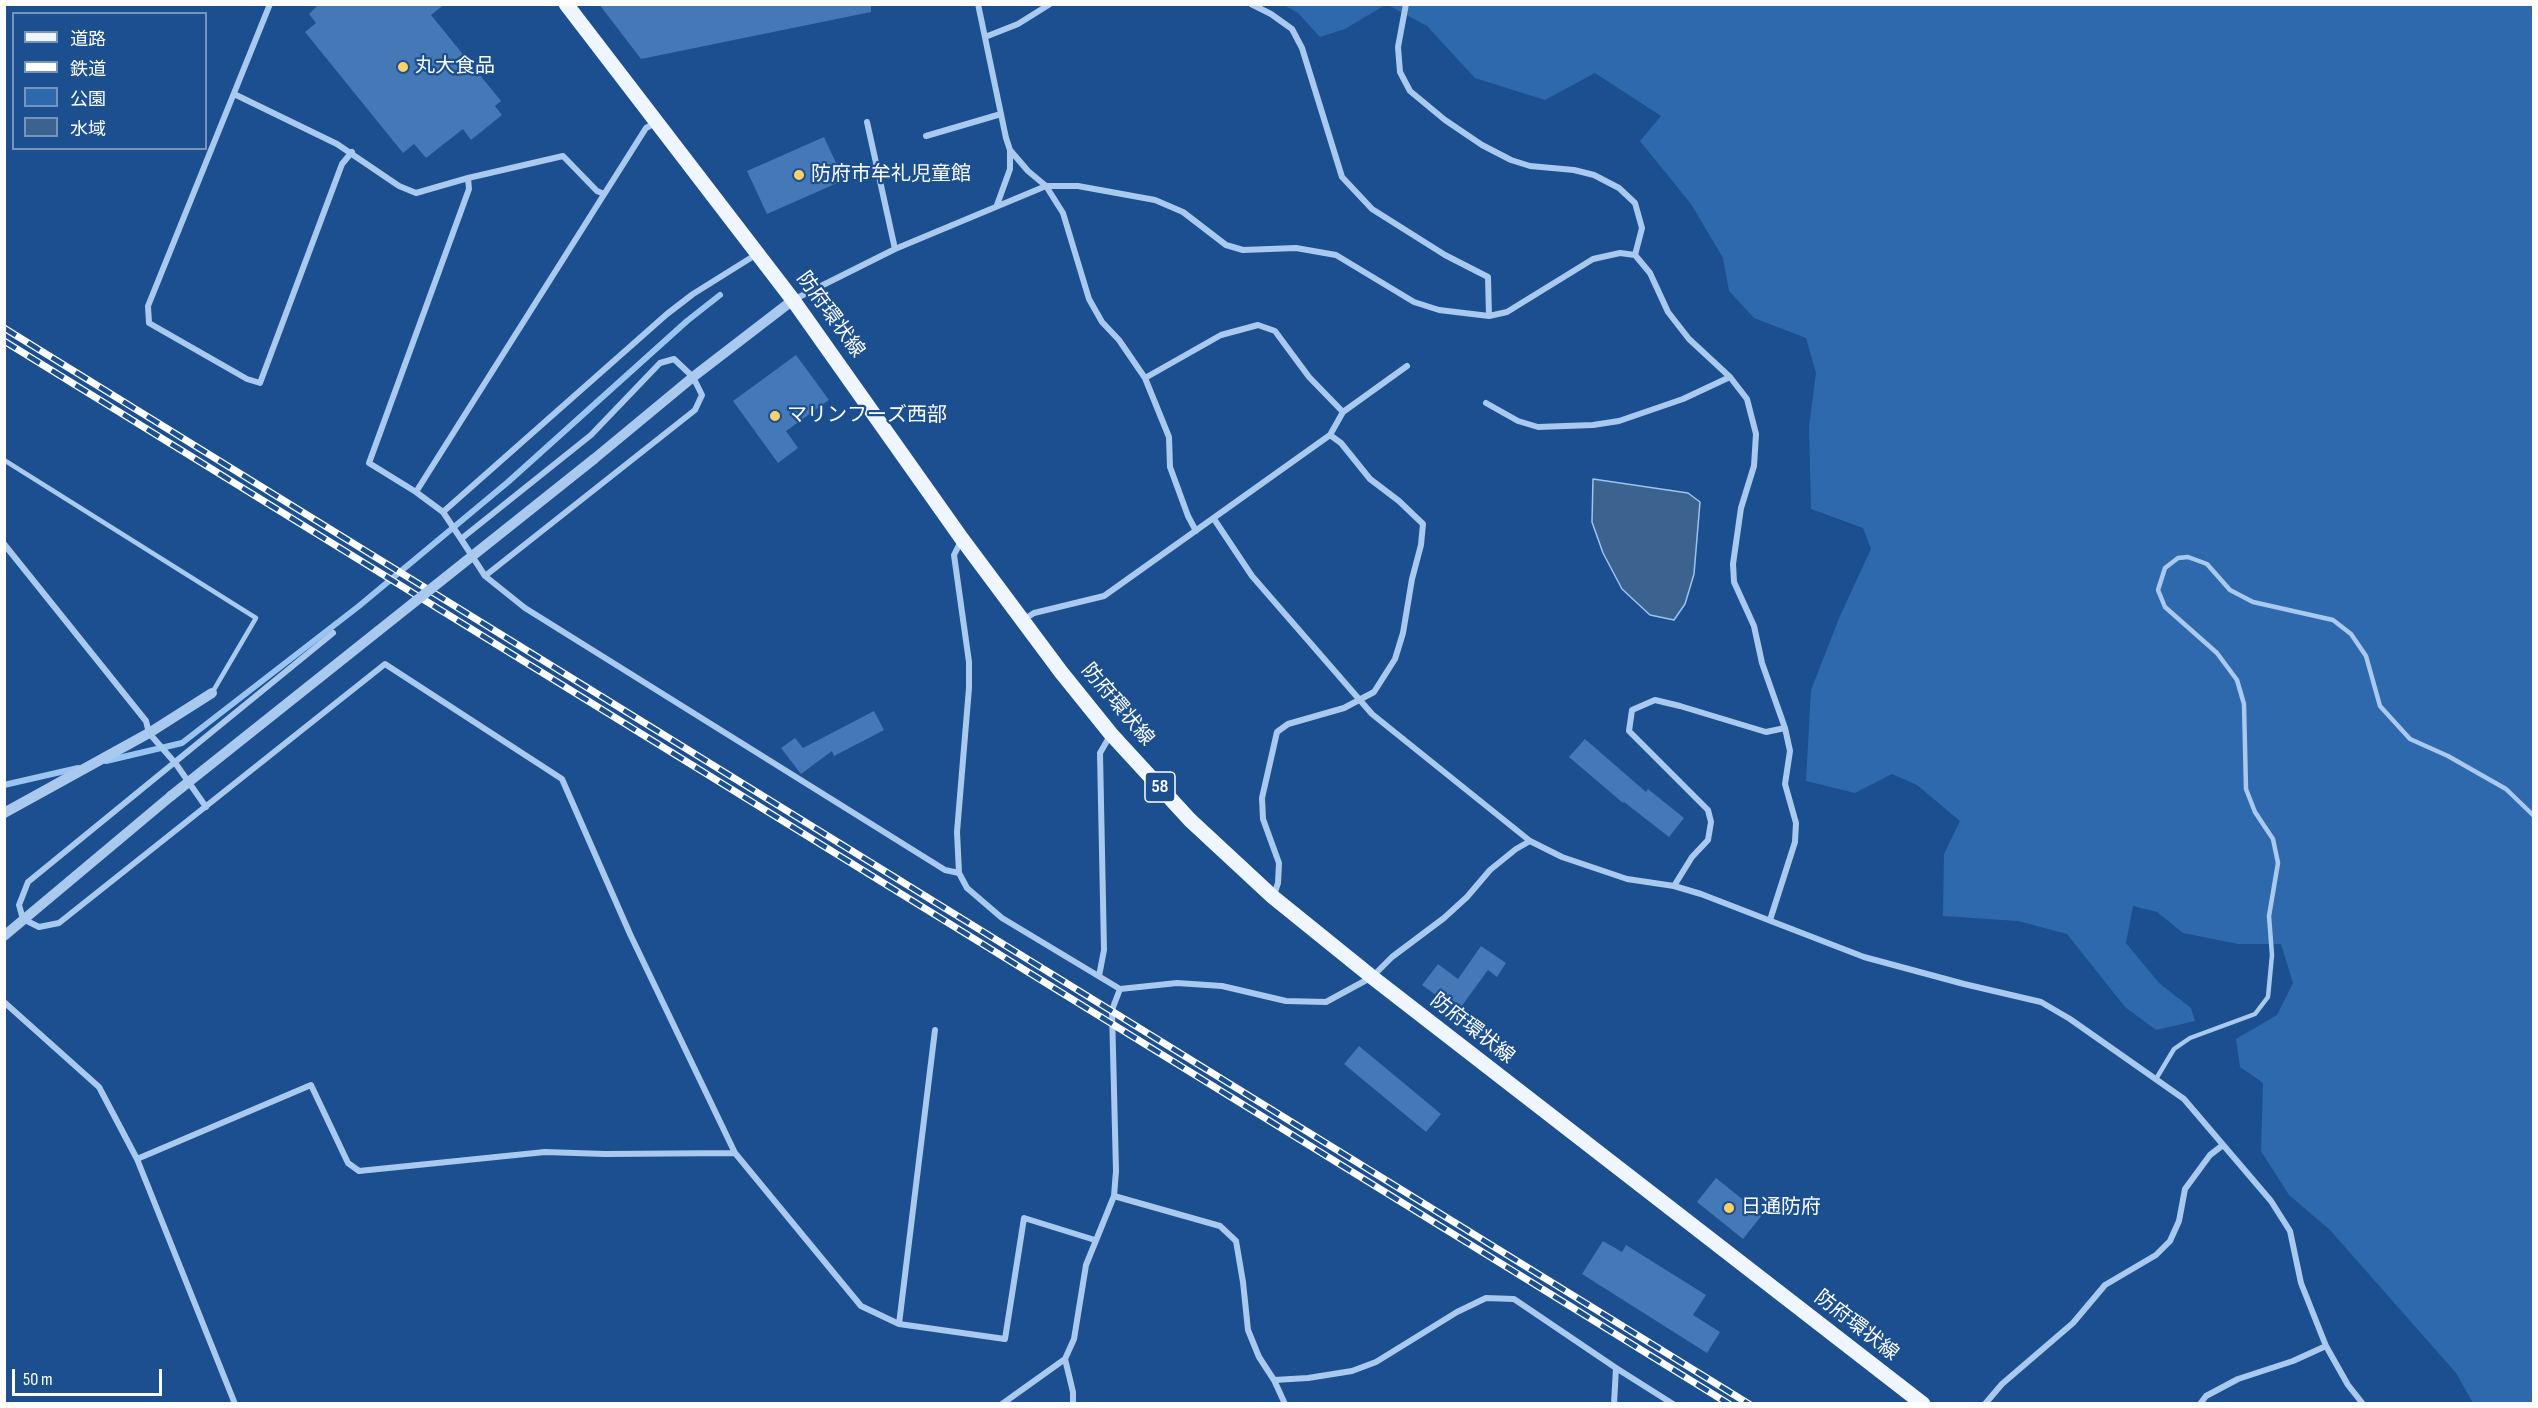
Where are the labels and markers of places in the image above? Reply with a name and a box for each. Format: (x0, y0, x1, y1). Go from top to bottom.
place label: 丸大食品 (415, 55, 495, 79)
marker: 丸大食品 (396, 60, 410, 74)
place label: 防府市牟礼児童館 (811, 163, 971, 187)
marker: 防府市牟礼児童館 (792, 168, 806, 182)
place label: マリンフーズ西部 (787, 404, 947, 428)
marker: マリンフーズ西部 (768, 409, 782, 423)
place label: 日通防府 (1741, 1196, 1821, 1220)
marker: 日通防府 (1722, 1201, 1736, 1215)

